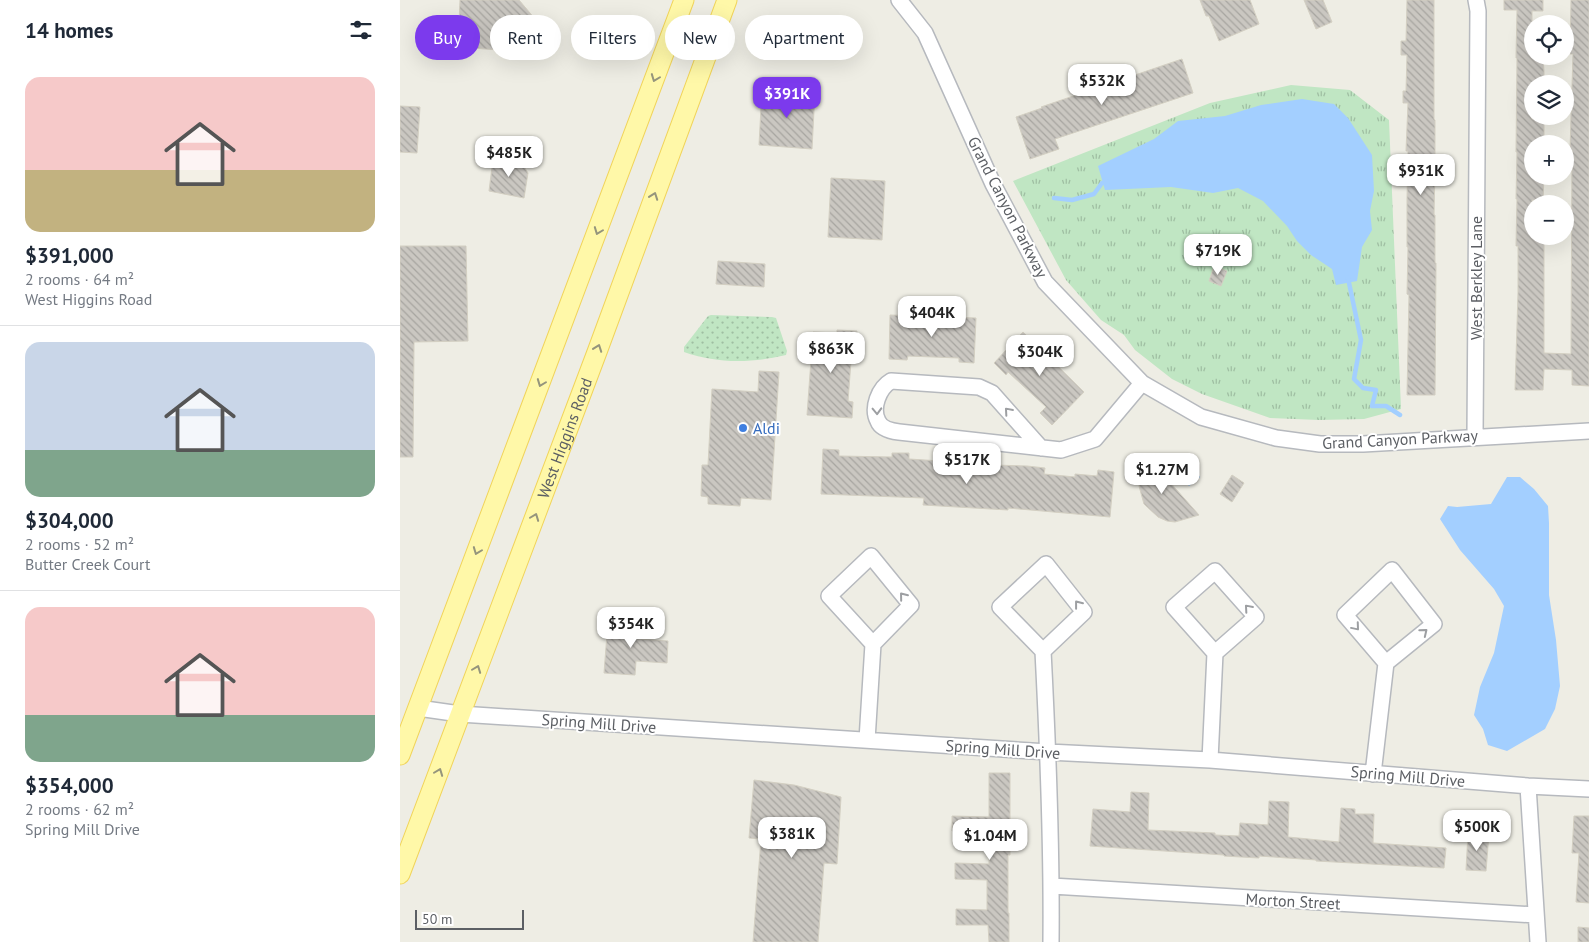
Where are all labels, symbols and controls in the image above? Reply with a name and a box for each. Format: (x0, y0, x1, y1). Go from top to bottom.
chip: Buy (415, 15, 480, 60)
chip: Rent (490, 15, 561, 60)
chip: Filters (571, 15, 655, 60)
chip: New (665, 15, 735, 60)
chip: Apartment (745, 15, 863, 60)
map controls (1524, 15, 1574, 245)
button: locate (1524, 15, 1574, 65)
icon: filters (347, 16, 375, 44)
text: 14 homes (25, 17, 113, 44)
pin: $532K (1067, 64, 1137, 106)
text: $532K (1079, 70, 1125, 90)
one-way arrow (651, 74, 661, 82)
button: layers (1524, 75, 1574, 125)
pin: $391K (752, 76, 822, 119)
text: $391K (764, 83, 810, 103)
icon: home (155, 109, 245, 199)
street label: Grand Canyon Parkway (964, 133, 1053, 281)
button: + (1524, 135, 1574, 185)
pin: $485K (474, 136, 544, 178)
text: $485K (486, 142, 532, 162)
pin: $931K (1386, 154, 1456, 196)
text: $931K (1398, 160, 1444, 180)
one-way arrow (648, 192, 659, 201)
button: − (1524, 195, 1574, 245)
street label: West Berkley Lane (1466, 216, 1486, 340)
one-way arrow (594, 226, 604, 234)
pin: $719K (1183, 234, 1253, 276)
text: $719K (1195, 240, 1241, 260)
text: $391,000 (25, 242, 114, 269)
text: 2 rooms · 64 m² (25, 269, 134, 289)
text: West Higgins Road (25, 289, 152, 309)
pin: $404K (897, 296, 967, 338)
text: $404K (909, 302, 955, 322)
pin: $863K (796, 332, 866, 374)
pin: $304K (1005, 334, 1075, 377)
text: $863K (808, 338, 854, 358)
text: $304K (1017, 341, 1063, 361)
one-way arrow (592, 345, 602, 353)
icon: home (155, 375, 245, 465)
street label: West Higgins Road (533, 375, 596, 501)
one-way arrow (536, 378, 546, 386)
one-way arrow (872, 408, 882, 415)
one-way arrow (1006, 408, 1014, 417)
place label: Aldi (753, 418, 780, 438)
marker: Aldi (737, 422, 749, 434)
street label: Grand Canyon Parkway (1322, 425, 1479, 453)
pin: $517K (932, 442, 1002, 485)
text: $517K (944, 449, 990, 469)
pin: $1.27M (1121, 452, 1203, 495)
text: $1.27M (1135, 459, 1189, 479)
text: $304,000 (25, 507, 114, 534)
one-way arrow (529, 513, 539, 522)
text: 2 rooms · 52 m² (25, 534, 134, 554)
one-way arrow (473, 546, 483, 555)
text: Butter Creek Court (25, 554, 150, 574)
one-way arrow (899, 592, 908, 601)
one-way arrow (1074, 601, 1083, 610)
one-way arrow (1245, 605, 1254, 614)
pin: $354K (596, 606, 666, 649)
text: $354K (608, 613, 654, 633)
one-way arrow (1350, 622, 1359, 631)
one-way arrow (1418, 630, 1427, 638)
icon: home (155, 640, 245, 730)
one-way arrow (471, 665, 481, 674)
street label: Spring Mill Drive (541, 709, 657, 737)
street label: Spring Mill Drive (945, 735, 1061, 763)
street label: Spring Mill Drive (1350, 761, 1466, 791)
one-way arrow (433, 768, 443, 776)
text: $354,000 (25, 772, 114, 799)
text: 2 rooms · 62 m² (25, 799, 134, 819)
pin: $500K (1442, 810, 1512, 852)
pin: $381K (757, 816, 827, 859)
text: $500K (1454, 816, 1500, 836)
pin: $1.04M (949, 818, 1031, 861)
text: Spring Mill Drive (25, 819, 140, 839)
text: $381K (769, 823, 815, 843)
text: $1.04M (963, 825, 1017, 845)
street label: Morton Street (1245, 889, 1341, 913)
scale bar (415, 907, 524, 930)
text: 50 m (422, 910, 452, 928)

